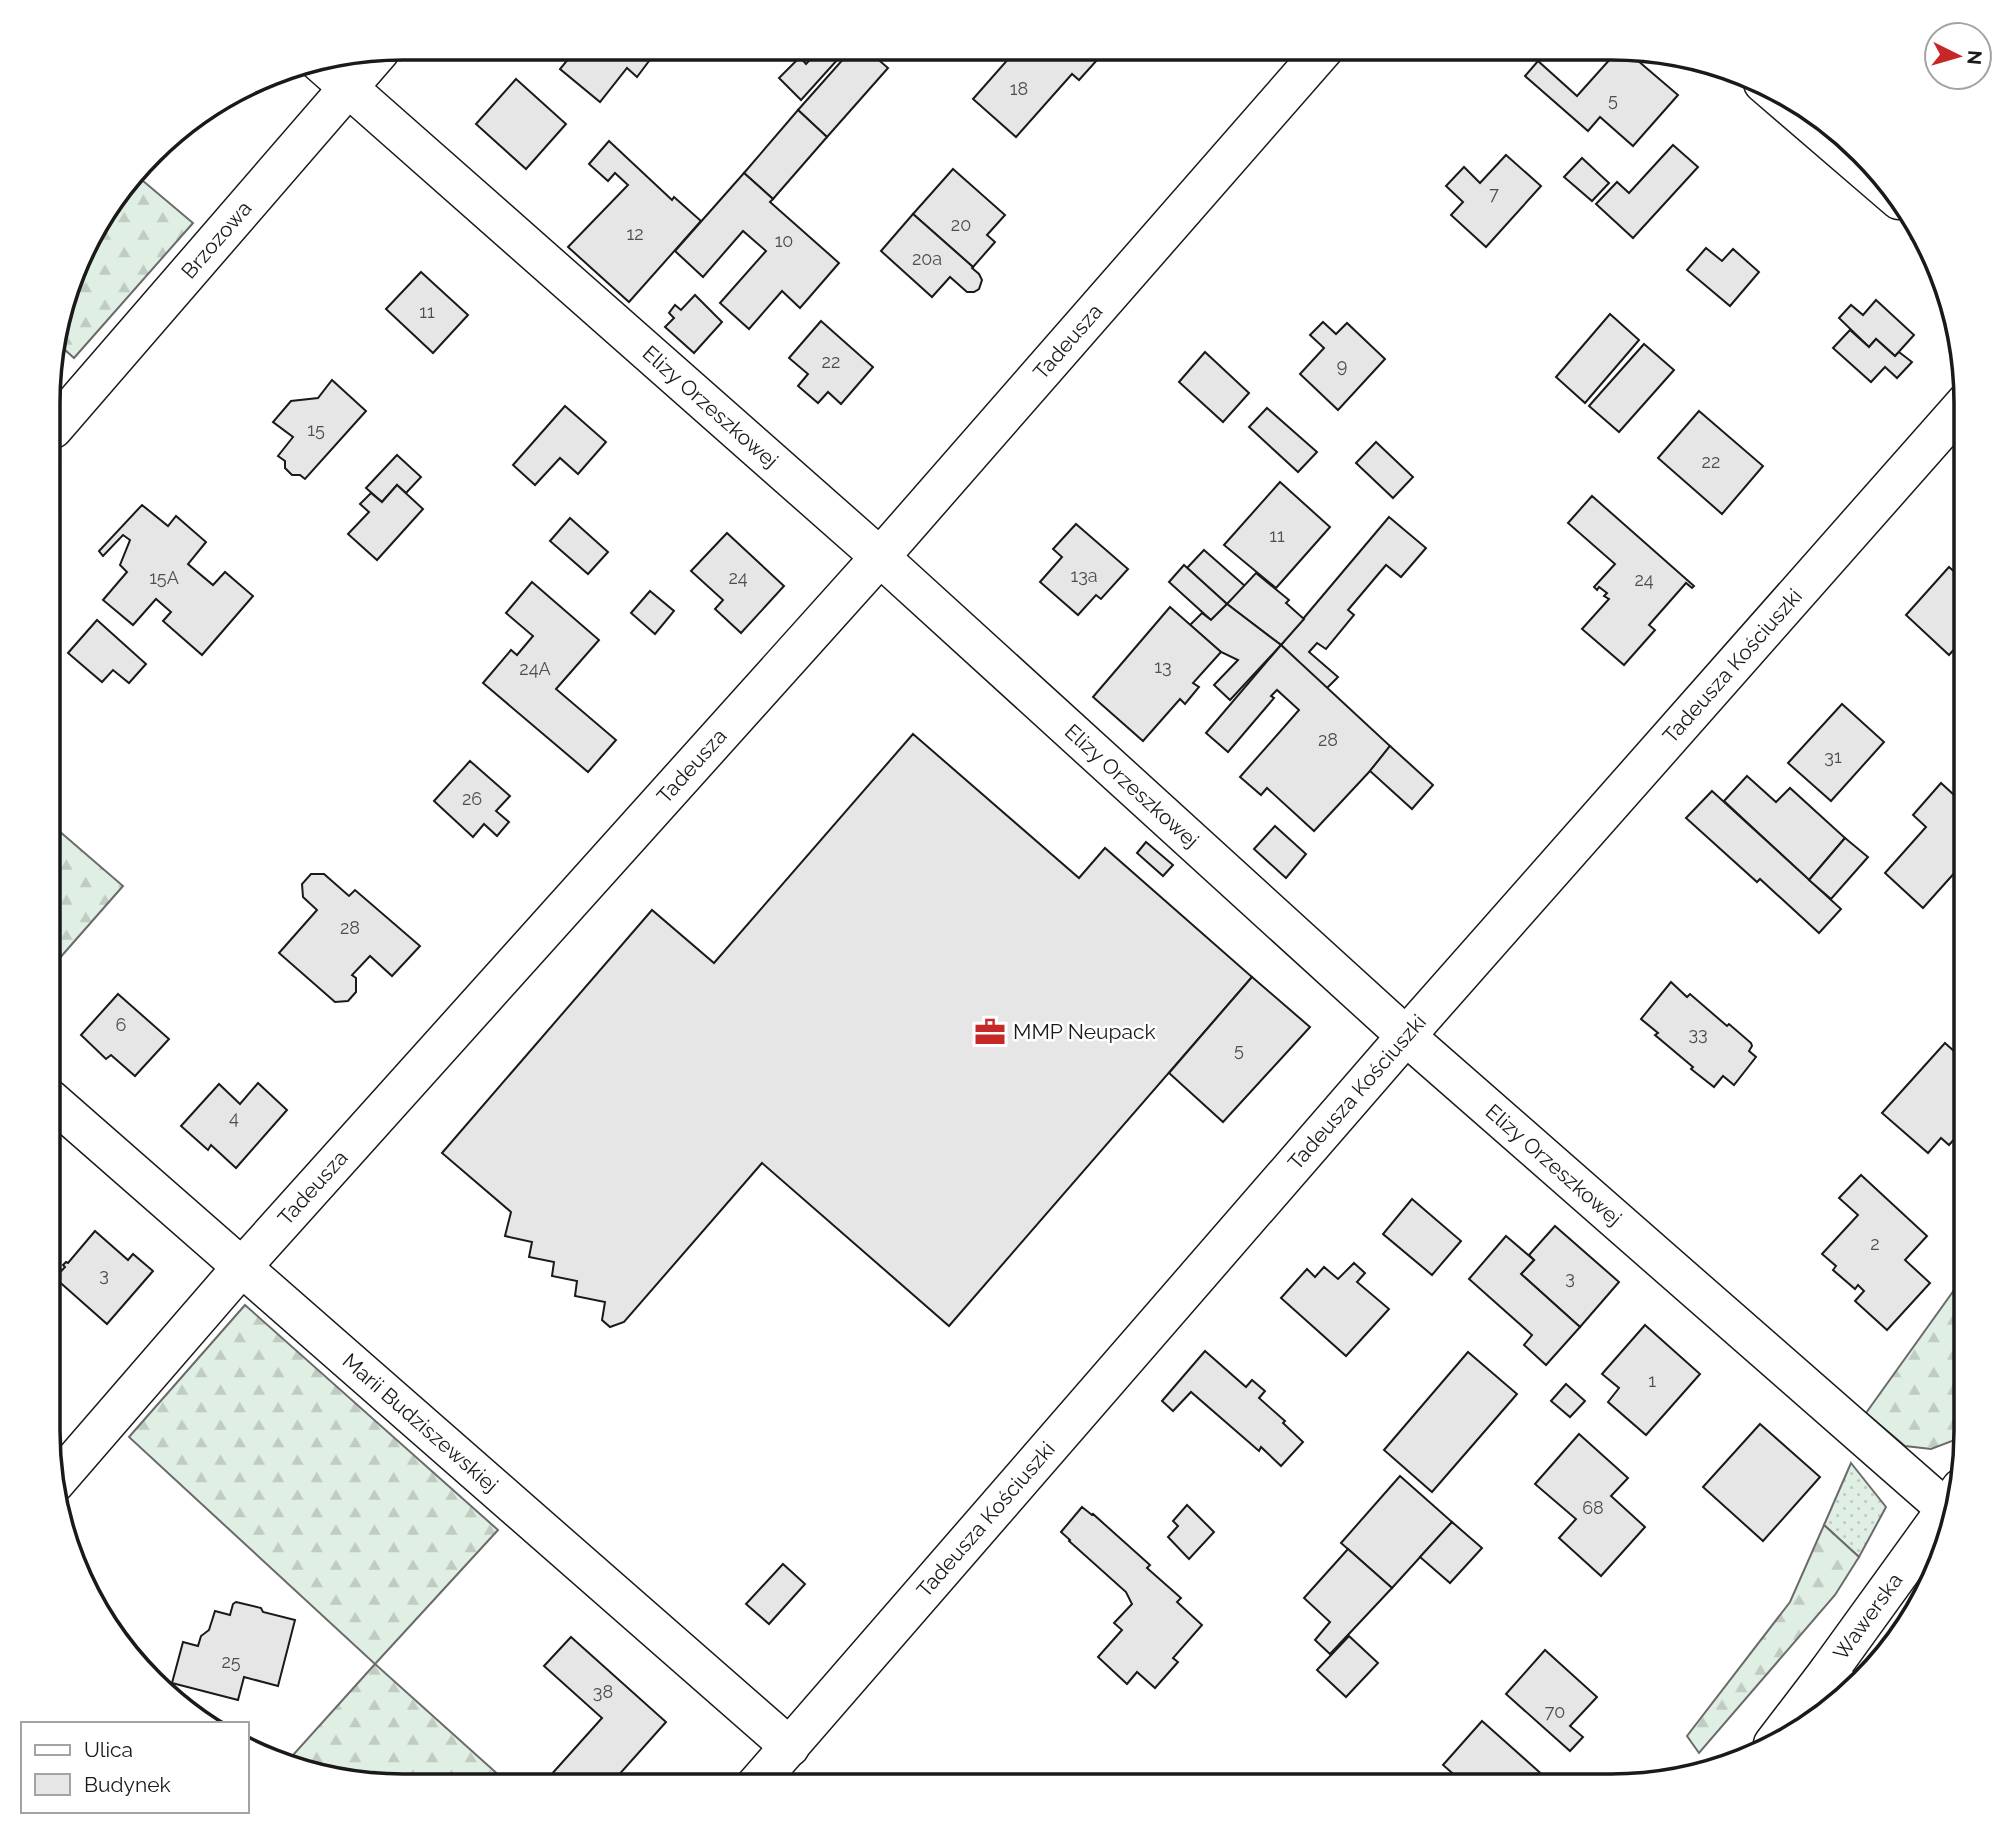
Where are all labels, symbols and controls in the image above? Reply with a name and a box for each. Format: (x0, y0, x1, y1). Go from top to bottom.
north arrow (1923, 21, 1993, 91)
text: N (1963, 49, 1987, 66)
house number: 18 (1010, 78, 1028, 99)
house number: 5 (1608, 89, 1618, 110)
house number: 7 (1489, 183, 1499, 204)
street label: Brzozowa (176, 196, 256, 283)
house number: 20 (951, 214, 971, 235)
house number: 12 (626, 223, 644, 244)
house number: 10 (775, 230, 793, 251)
house number: 20a (912, 248, 942, 269)
street label: Tadeusza (1028, 299, 1107, 384)
house number: 11 (419, 301, 435, 322)
street label: Elizy Orzeszkowej (638, 340, 783, 473)
house number: 22 (822, 351, 840, 372)
house number: 9 (1337, 355, 1347, 376)
house number: 15 (307, 419, 325, 440)
house number: 22 (1702, 451, 1720, 472)
house number: 11 (1269, 525, 1285, 546)
house number: 13a (1070, 565, 1098, 586)
house number: 15A (149, 567, 179, 588)
house number: 24 (728, 567, 748, 588)
house number: 24 (1634, 569, 1654, 590)
street label: Tadeusza Kościuszki (1658, 583, 1807, 748)
house number: 13 (1154, 656, 1172, 677)
house number: 24A (519, 658, 551, 679)
street label: Elizy Orzeszkowej (1060, 719, 1204, 853)
street label: Tadeusza (652, 723, 732, 808)
house number: 28 (1318, 729, 1338, 750)
house number: 31 (1824, 746, 1842, 767)
house number: 26 (462, 788, 482, 809)
house number: 28 (340, 917, 360, 938)
street label: Tadeusza Kościuszki (1283, 1009, 1431, 1175)
house number: 6 (116, 1014, 127, 1035)
office icon: MMP Neupack (973, 1015, 1007, 1049)
place label: MMP Neupack (1013, 1019, 1156, 1044)
house number: 33 (1688, 1023, 1708, 1044)
house number: 5 (1234, 1039, 1244, 1060)
street label: Elizy Orzeszkowej (1481, 1099, 1627, 1231)
house number: 4 (229, 1107, 239, 1128)
street label: Tadeusza (273, 1145, 353, 1230)
house number: 2 (1870, 1233, 1880, 1254)
house number: 3 (99, 1264, 109, 1285)
house number: 3 (1565, 1267, 1575, 1288)
street label: Marii Budziszewskiej (338, 1348, 503, 1497)
house number: 1 (1648, 1370, 1656, 1391)
street label: Tadeusza Kościuszki (911, 1437, 1060, 1602)
house number: 68 (1582, 1497, 1604, 1518)
street label: Wawerska (1828, 1568, 1907, 1665)
house number: 25 (221, 1651, 241, 1672)
house number: 38 (593, 1681, 613, 1702)
house number: 70 (1545, 1701, 1565, 1722)
legend (21, 1722, 248, 1813)
text: Ulica (84, 1737, 133, 1762)
text: Budynek (84, 1772, 171, 1797)

